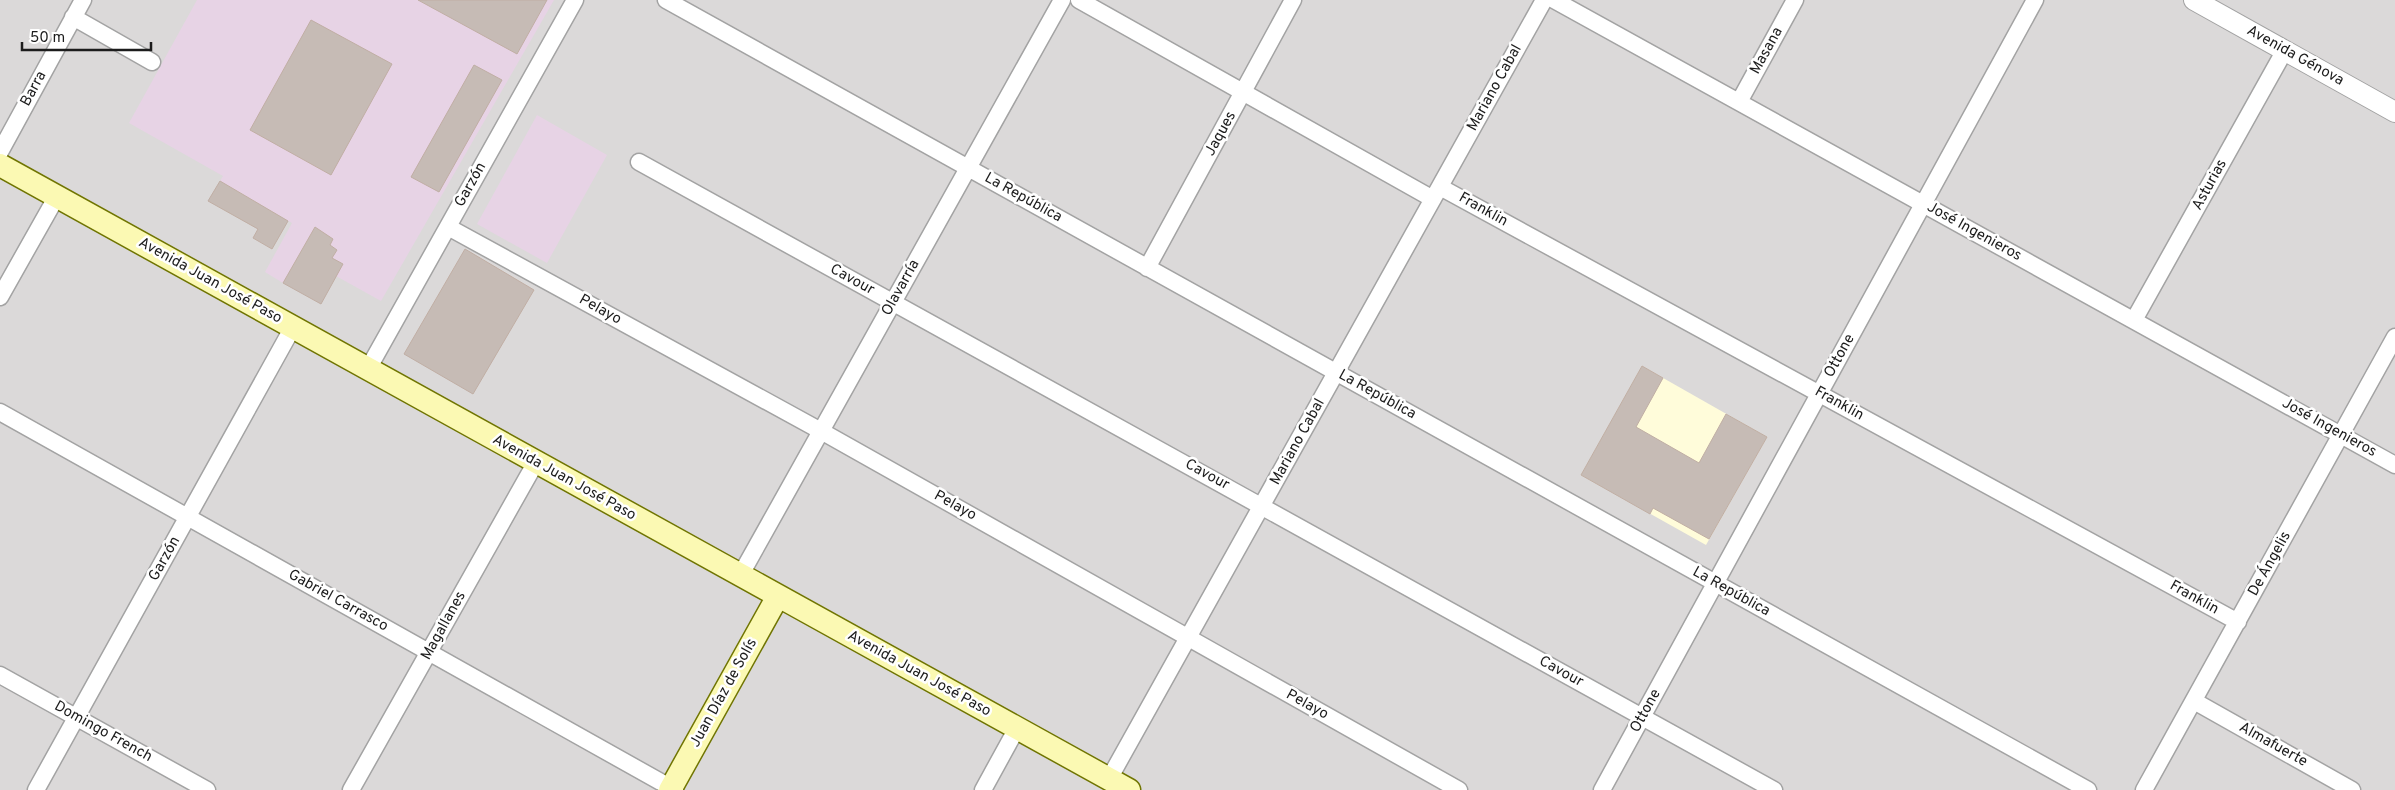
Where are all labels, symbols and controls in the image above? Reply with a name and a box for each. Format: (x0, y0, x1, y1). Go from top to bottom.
scale bar (22, 20, 151, 52)
street label: Avenida Génova (2243, 22, 2347, 90)
street label: Masana (1746, 24, 1788, 78)
text: 50 m (30, 29, 65, 48)
street label: Mariano Cabal (1463, 41, 1527, 135)
street label: Barra (17, 68, 51, 110)
street label: Jaques (1201, 108, 1241, 160)
street label: Asturias (2188, 156, 2232, 214)
street label: Garzón (451, 159, 491, 211)
street label: La República (981, 169, 1065, 227)
street label: Franklin (1455, 189, 1511, 231)
street label: José Ingenieros (1923, 198, 2025, 266)
street label: Avenida Juan José Paso (135, 234, 285, 328)
street label: Olavarría (878, 256, 924, 320)
street label: Cavour (826, 260, 878, 300)
street label: Pelayo (575, 291, 625, 329)
street label: Ottone (1820, 331, 1860, 381)
street label: La República (1335, 366, 1419, 424)
street label: Franklin (1811, 383, 1867, 425)
street label: José Ingenieros (2278, 394, 2380, 462)
street label: Mariano Cabal (1266, 395, 1330, 489)
street label: Avenida Juan José Paso (489, 431, 639, 525)
street label: Cavour (1181, 455, 1233, 495)
street label: Pelayo (930, 487, 980, 525)
street label: De Ángelis (2244, 528, 2296, 600)
street label: Garzón (145, 533, 185, 585)
street label: La República (1689, 563, 1773, 621)
street label: Gabriel Carrasco (285, 566, 391, 636)
street label: Franklin (2166, 577, 2222, 619)
street label: Magallanes (417, 588, 471, 664)
street label: Avenida Juan José Paso (844, 627, 994, 721)
street label: Juan Díaz de Solís (686, 635, 762, 751)
street label: Cavour (1535, 652, 1587, 692)
street label: Pelayo (1282, 686, 1332, 724)
street label: Ottone (1626, 686, 1666, 736)
street label: Domingo French (51, 697, 155, 767)
street label: Almafuerte (2235, 718, 2311, 772)

